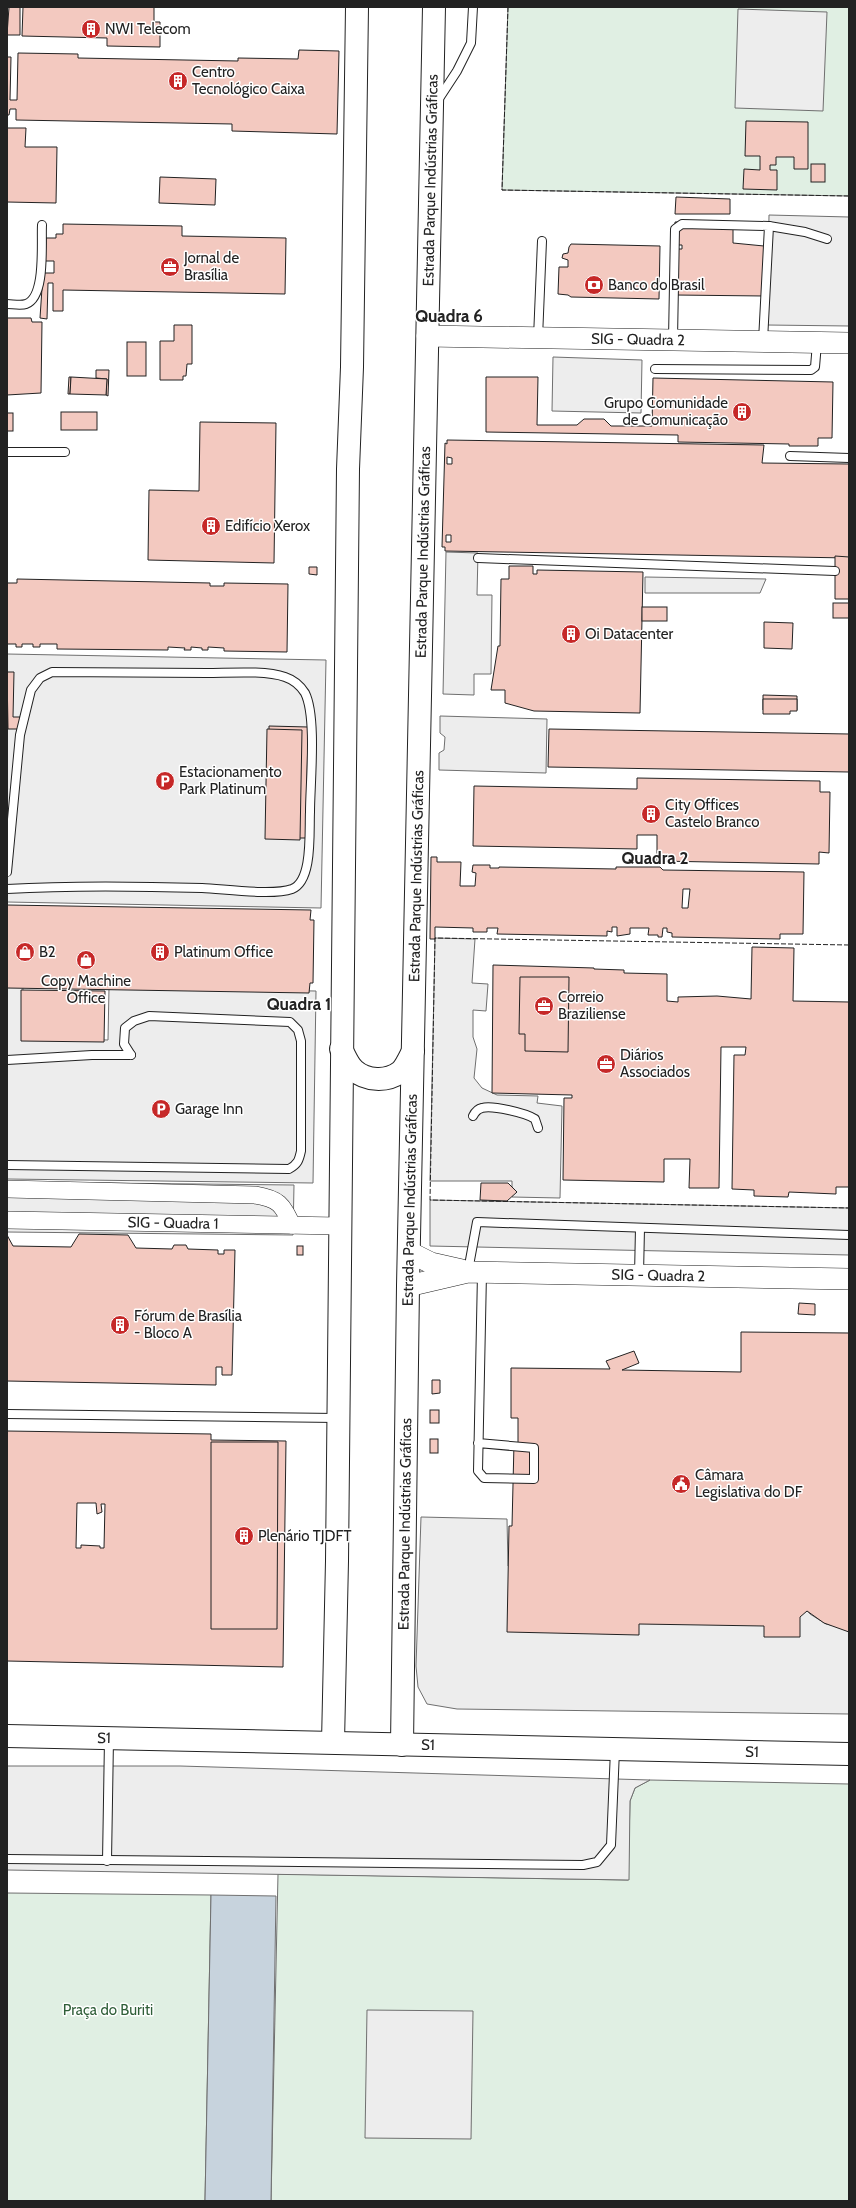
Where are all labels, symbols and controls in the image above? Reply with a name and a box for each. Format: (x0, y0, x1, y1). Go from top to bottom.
building icon: NWI Telecom (80, 18, 102, 40)
place label: NWI Telecom (105, 20, 191, 38)
place label: Centro Tecnológico Caixa (192, 63, 306, 98)
building icon: Centro Tecnológico Caixa (167, 70, 189, 92)
street label: Estrada Parque Indústrias Gráficas (419, 74, 442, 287)
place label: Jornal de Brasília (183, 249, 239, 284)
office icon: Jornal de Brasília (159, 256, 181, 278)
bank icon: Banco do Brasil (583, 274, 605, 296)
place label: Banco do Brasil (608, 276, 705, 294)
district label: Quadra 6 (415, 306, 483, 326)
street label: SIG - Quadra 2 (591, 330, 685, 349)
place label: Grupo Comunidade de Comunicação (604, 394, 728, 429)
building icon: Grupo Comunidade de Comunicação (731, 401, 753, 423)
street label: Estrada Parque Indústrias Gráficas (412, 446, 434, 658)
building icon: Edifício Xerox (200, 515, 222, 537)
place label: Edifício Xerox (225, 517, 310, 535)
building icon: Oi Datacenter (560, 623, 582, 645)
place label: Oi Datacenter (585, 625, 673, 643)
place label: Estacionamento Park Platinum (179, 763, 282, 798)
parking icon: Estacionamento Park Platinum (154, 770, 176, 792)
street label: Estrada Parque Indústrias Gráficas (405, 770, 427, 982)
place label: City Offices Castelo Branco (665, 796, 759, 831)
building icon: City Offices Castelo Branco (640, 803, 662, 825)
district label: Quadra 2 (621, 848, 689, 868)
shop icon: B2 (14, 941, 36, 963)
building icon: Platinum Office (149, 941, 171, 963)
place label: B2 (39, 943, 56, 961)
place label: Platinum Office (174, 943, 273, 961)
shop icon: Copy Machine Office (75, 949, 97, 971)
place label: Copy Machine Office (41, 972, 131, 1007)
place label: Correio Braziliense (558, 988, 626, 1023)
district label: Quadra 1 (267, 994, 331, 1014)
office icon: Correio Braziliense (533, 995, 555, 1017)
place label: Diários Associados (620, 1046, 690, 1081)
office icon: Diários Associados (595, 1053, 617, 1075)
street label: Estrada Parque Indústrias Gráficas (399, 1094, 421, 1306)
parking icon: Garage Inn (150, 1098, 172, 1120)
place label: Garage Inn (175, 1100, 243, 1118)
street label: SIG - Quadra 1 (127, 1213, 219, 1233)
street label: SIG - Quadra 2 (611, 1266, 706, 1285)
place label: Fórum de Brasília - Bloco A (134, 1307, 243, 1342)
building icon: Fórum de Brasília - Bloco A (109, 1314, 131, 1336)
street label: Estrada Parque Indústrias Gráficas (395, 1418, 415, 1630)
place label: Câmara Legislativa do DF (695, 1466, 803, 1501)
public building icon: Câmara Legislativa do DF (670, 1473, 692, 1495)
building icon: Plenário TJDFT (233, 1525, 255, 1547)
place label: Plenário TJDFT (258, 1527, 351, 1545)
street label: S1 (97, 1729, 111, 1747)
street label: S1 (421, 1736, 435, 1754)
street label: S1 (745, 1743, 759, 1761)
park label: Praça do Buriti (63, 2001, 153, 2019)

